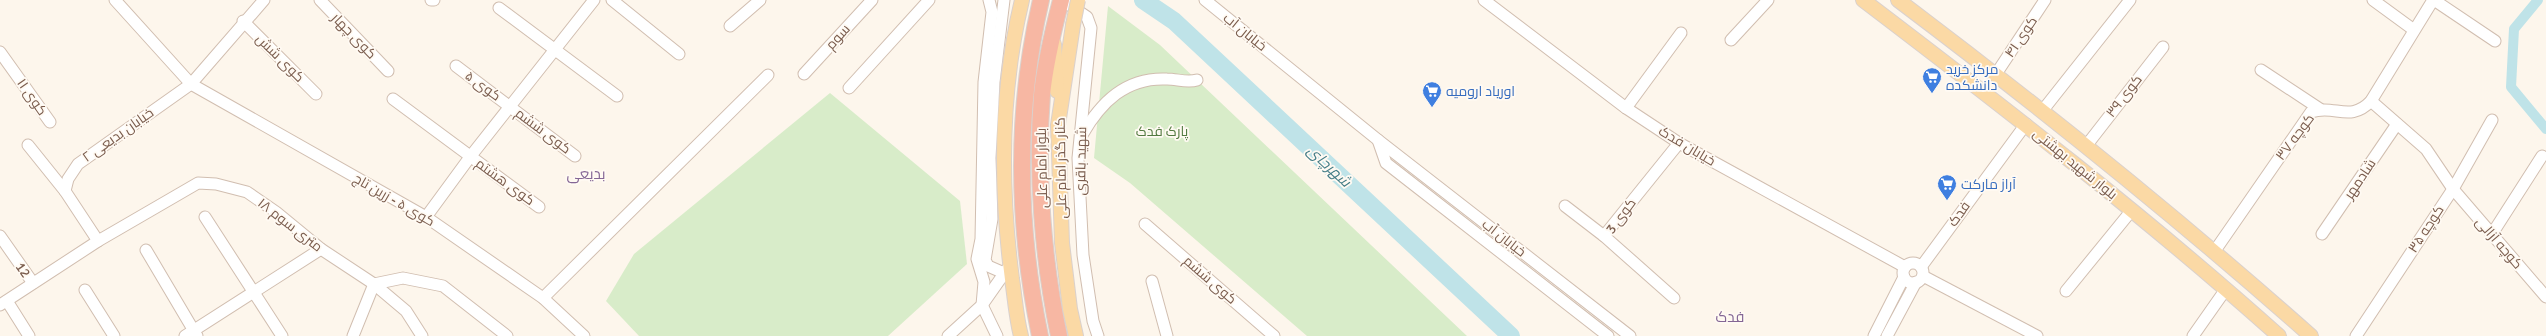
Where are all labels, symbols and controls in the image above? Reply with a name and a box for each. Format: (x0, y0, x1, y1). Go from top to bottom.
street label: کوی چهار (327, 9, 380, 63)
street label: خیابان آب (1220, 9, 1270, 55)
street label: کوی ۴۱ (2001, 13, 2041, 61)
street label: سوم (822, 21, 855, 54)
street label: کوی شش (252, 30, 308, 86)
place label: مرکز خرید دانشکده (1946, 61, 1998, 94)
supermarket icon: مرکز خرید دانشکده (1921, 66, 1943, 94)
street label: کوی ۵ (462, 67, 504, 105)
street label: کوی ۳۹ (2102, 71, 2146, 121)
street label: کوی ۱۱ (13, 75, 51, 119)
supermarket icon: اوریاد ارومیه (1421, 80, 1443, 108)
place label: اوریاد ارومیه (1446, 83, 1515, 100)
street label: خیابان بدیعی ۲ (79, 104, 157, 166)
street label: کوی ششم (511, 105, 574, 158)
street label: کوچه ۳۷ (2272, 110, 2319, 164)
street label: کنار گذر امام علی (1052, 117, 1071, 219)
street label: خیابان فدک (1656, 122, 1718, 170)
park label: پارک فدک (1136, 123, 1189, 141)
street label: بلوار شهید بهشتی (2029, 125, 2121, 203)
street label: شهید باقری (1072, 127, 1090, 195)
street label: بلوار امام علی (1033, 128, 1052, 208)
water label: شهرچای (1303, 141, 1355, 192)
street label: کوی هشتم (472, 155, 538, 210)
street label: شادمهر (2340, 156, 2380, 203)
district label: بدیعی (567, 165, 605, 184)
street label: کوی ۵ - زرین تاج (350, 170, 438, 230)
supermarket icon: آراز مارکت (1936, 173, 1958, 201)
place label: آراز مارکت (1961, 176, 2016, 193)
street label: ۱۸ متری سوم (254, 194, 326, 256)
street label: کوی 3 (1602, 195, 1640, 237)
street label: فدک (1944, 198, 1974, 230)
street label: کوچه ۳۵ (2404, 202, 2448, 256)
street label: کوچه آزالی (2471, 214, 2526, 273)
street label: خیابان آب (1479, 216, 1529, 260)
street label: کوی ششم (1179, 252, 1240, 309)
street label: 12 (12, 259, 34, 281)
district label: فدک (1716, 308, 1744, 326)

